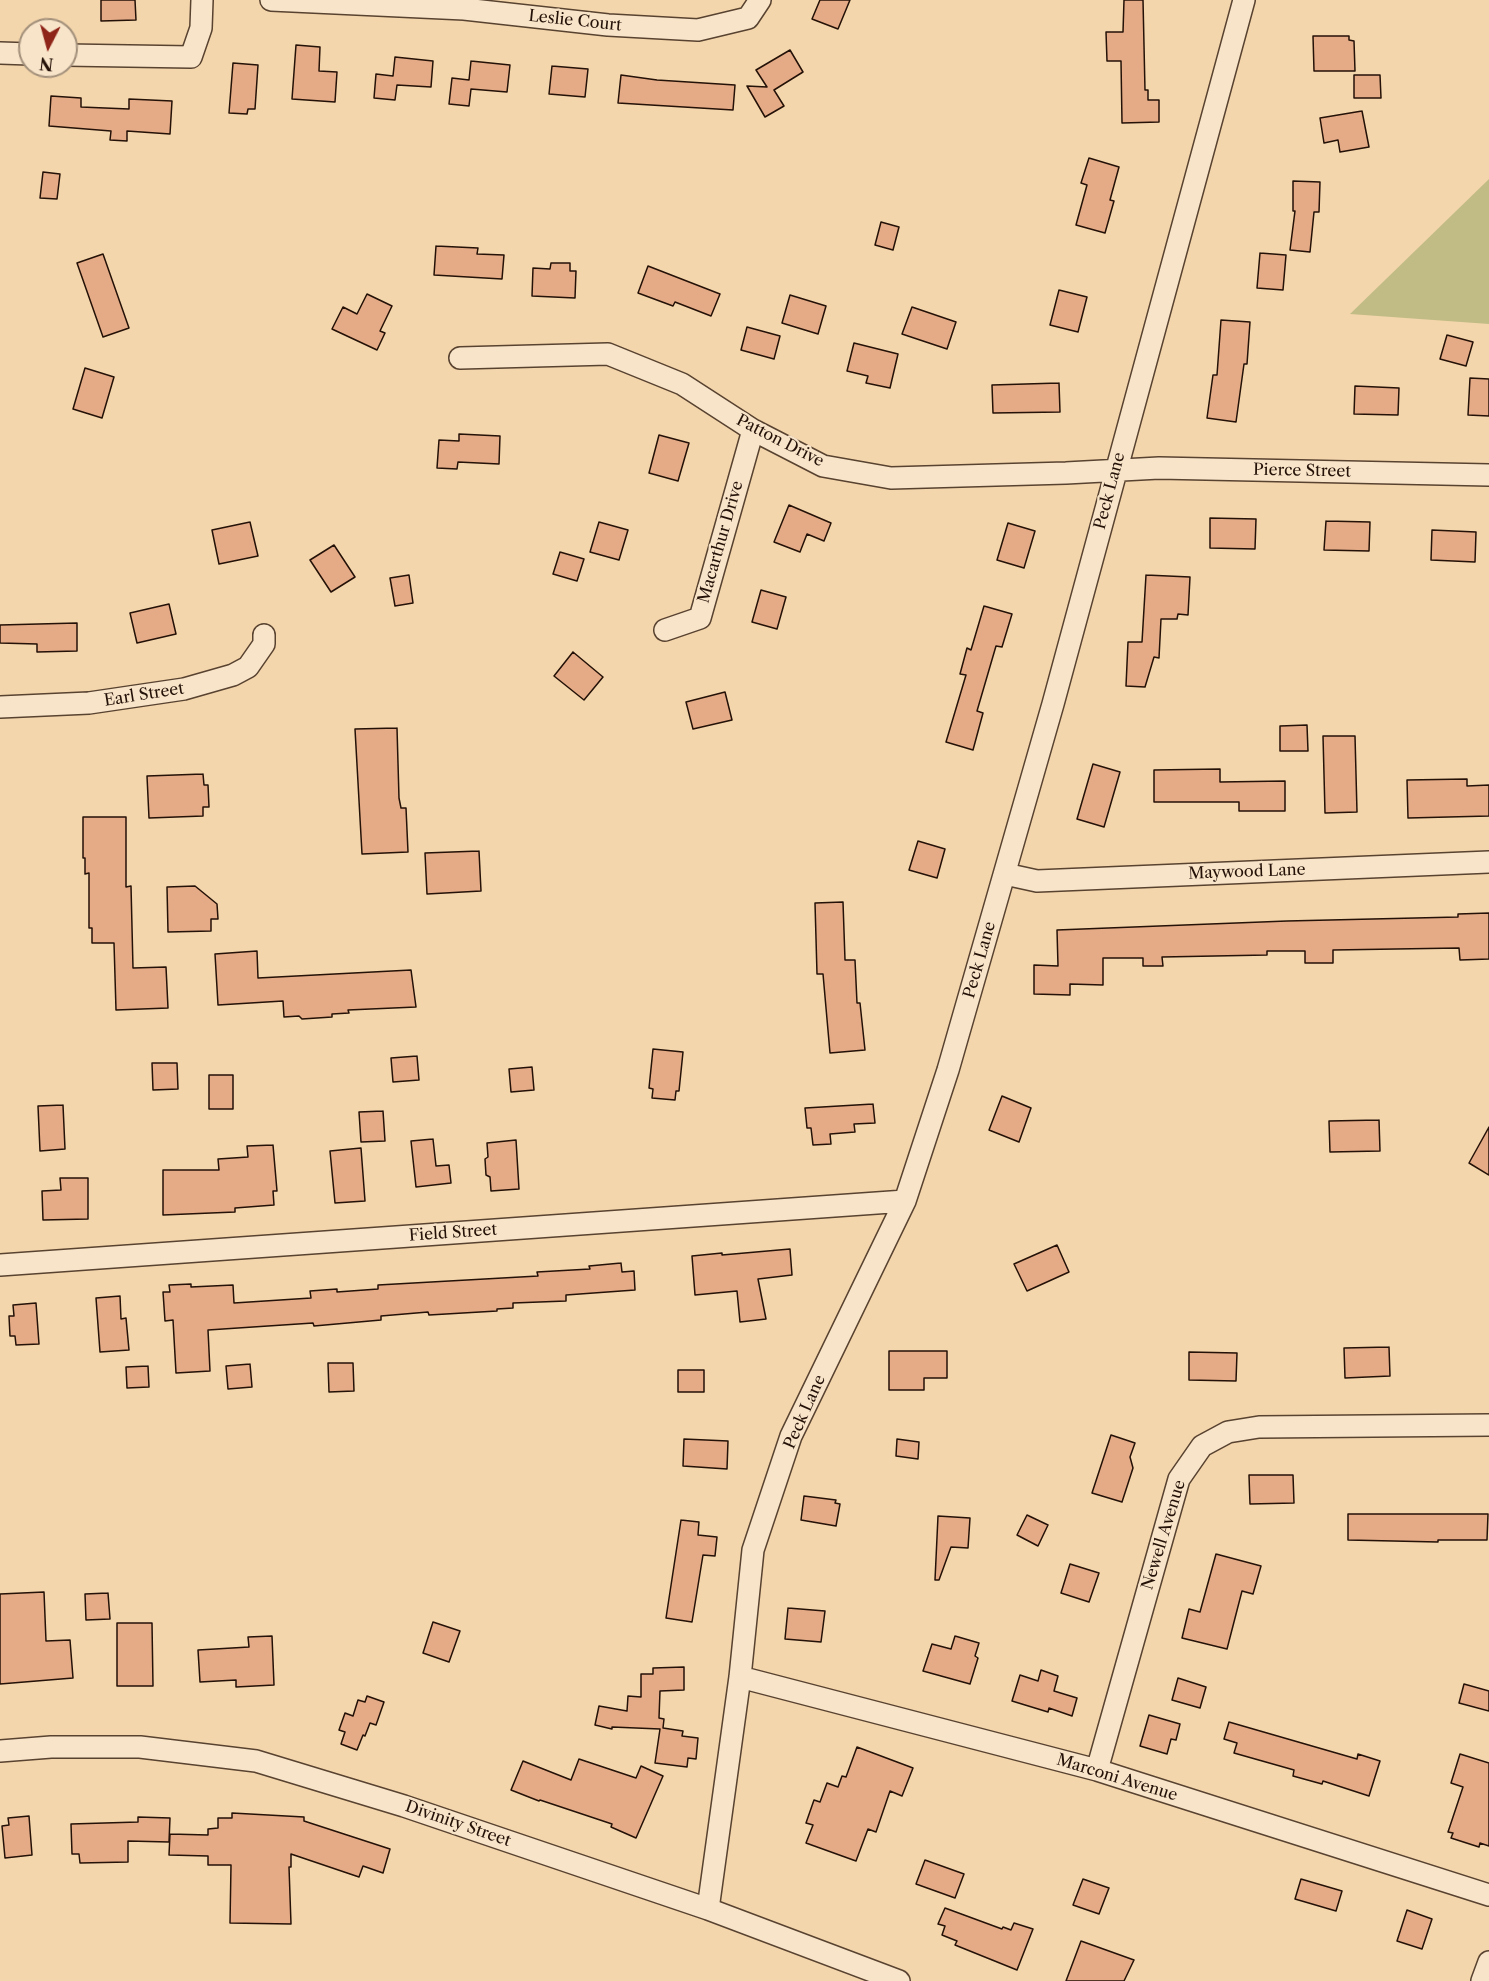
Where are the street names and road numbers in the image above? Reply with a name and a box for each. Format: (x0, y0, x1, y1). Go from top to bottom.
street label: Leslie Court (527, 7, 623, 35)
street label: Patton Drive (733, 411, 827, 471)
street label: Peck Lane (1091, 450, 1129, 532)
street label: Pierce Street (1253, 461, 1351, 481)
street label: Macarthur Drive (694, 479, 748, 605)
street label: Earl Street (103, 679, 185, 711)
street label: Maywood Lane (1188, 860, 1306, 884)
street label: Peck Lane (960, 919, 1000, 1001)
street label: Field Street (408, 1220, 498, 1246)
street label: Peck Lane (780, 1372, 830, 1452)
street label: Newell Avenue (1138, 1478, 1190, 1592)
street label: Marconi Avenue (1054, 1751, 1180, 1805)
street label: Divinity Street (403, 1797, 513, 1851)

